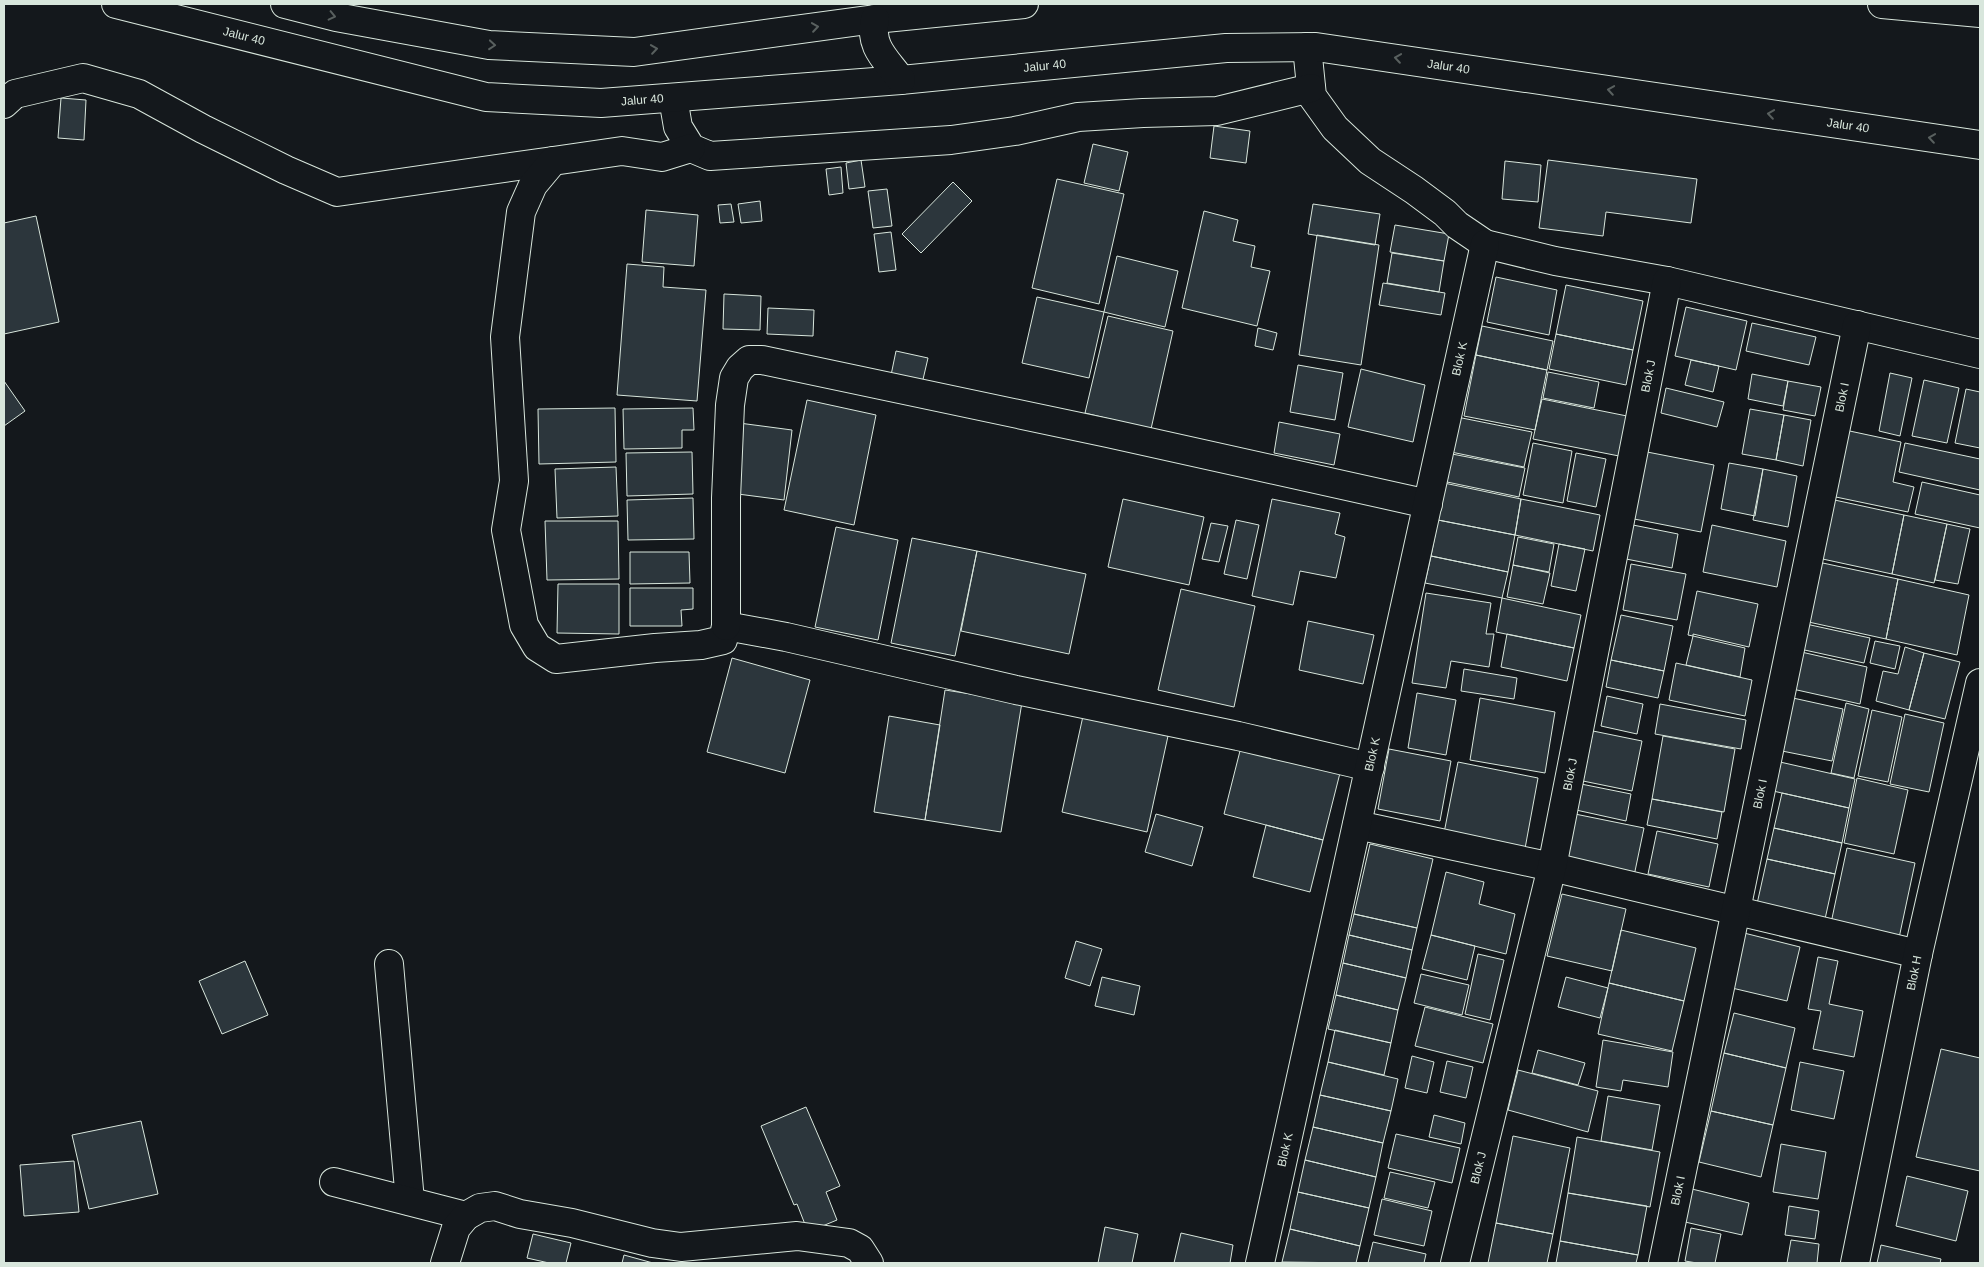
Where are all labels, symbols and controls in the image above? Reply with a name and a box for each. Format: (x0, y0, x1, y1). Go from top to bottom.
one-way arrow (328, 10, 337, 21)
one-way arrow (811, 22, 819, 33)
street label: Jalur 40 (222, 24, 267, 48)
one-way arrow (488, 39, 496, 50)
one-way arrow (650, 44, 658, 55)
one-way arrow (1394, 53, 1402, 64)
street label: Jalur 40 (1023, 57, 1067, 75)
street label: Jalur 40 (1426, 57, 1471, 77)
one-way arrow (1606, 85, 1614, 96)
street label: Jalur 40 (620, 91, 664, 108)
one-way arrow (1767, 110, 1776, 120)
street label: Jalur 40 (1826, 115, 1871, 136)
one-way arrow (1928, 133, 1936, 144)
street label: Blok K (1449, 340, 1470, 377)
street label: Blok J (1638, 359, 1658, 393)
street label: Blok I (1832, 381, 1852, 413)
street label: Blok K (1362, 736, 1383, 773)
street label: Blok J (1560, 757, 1580, 792)
street label: Blok I (1750, 778, 1770, 810)
street label: Blok H (1904, 954, 1925, 992)
street label: Blok K (1274, 1131, 1296, 1168)
street label: Blok J (1468, 1150, 1489, 1185)
street label: Blok I (1668, 1174, 1688, 1207)

